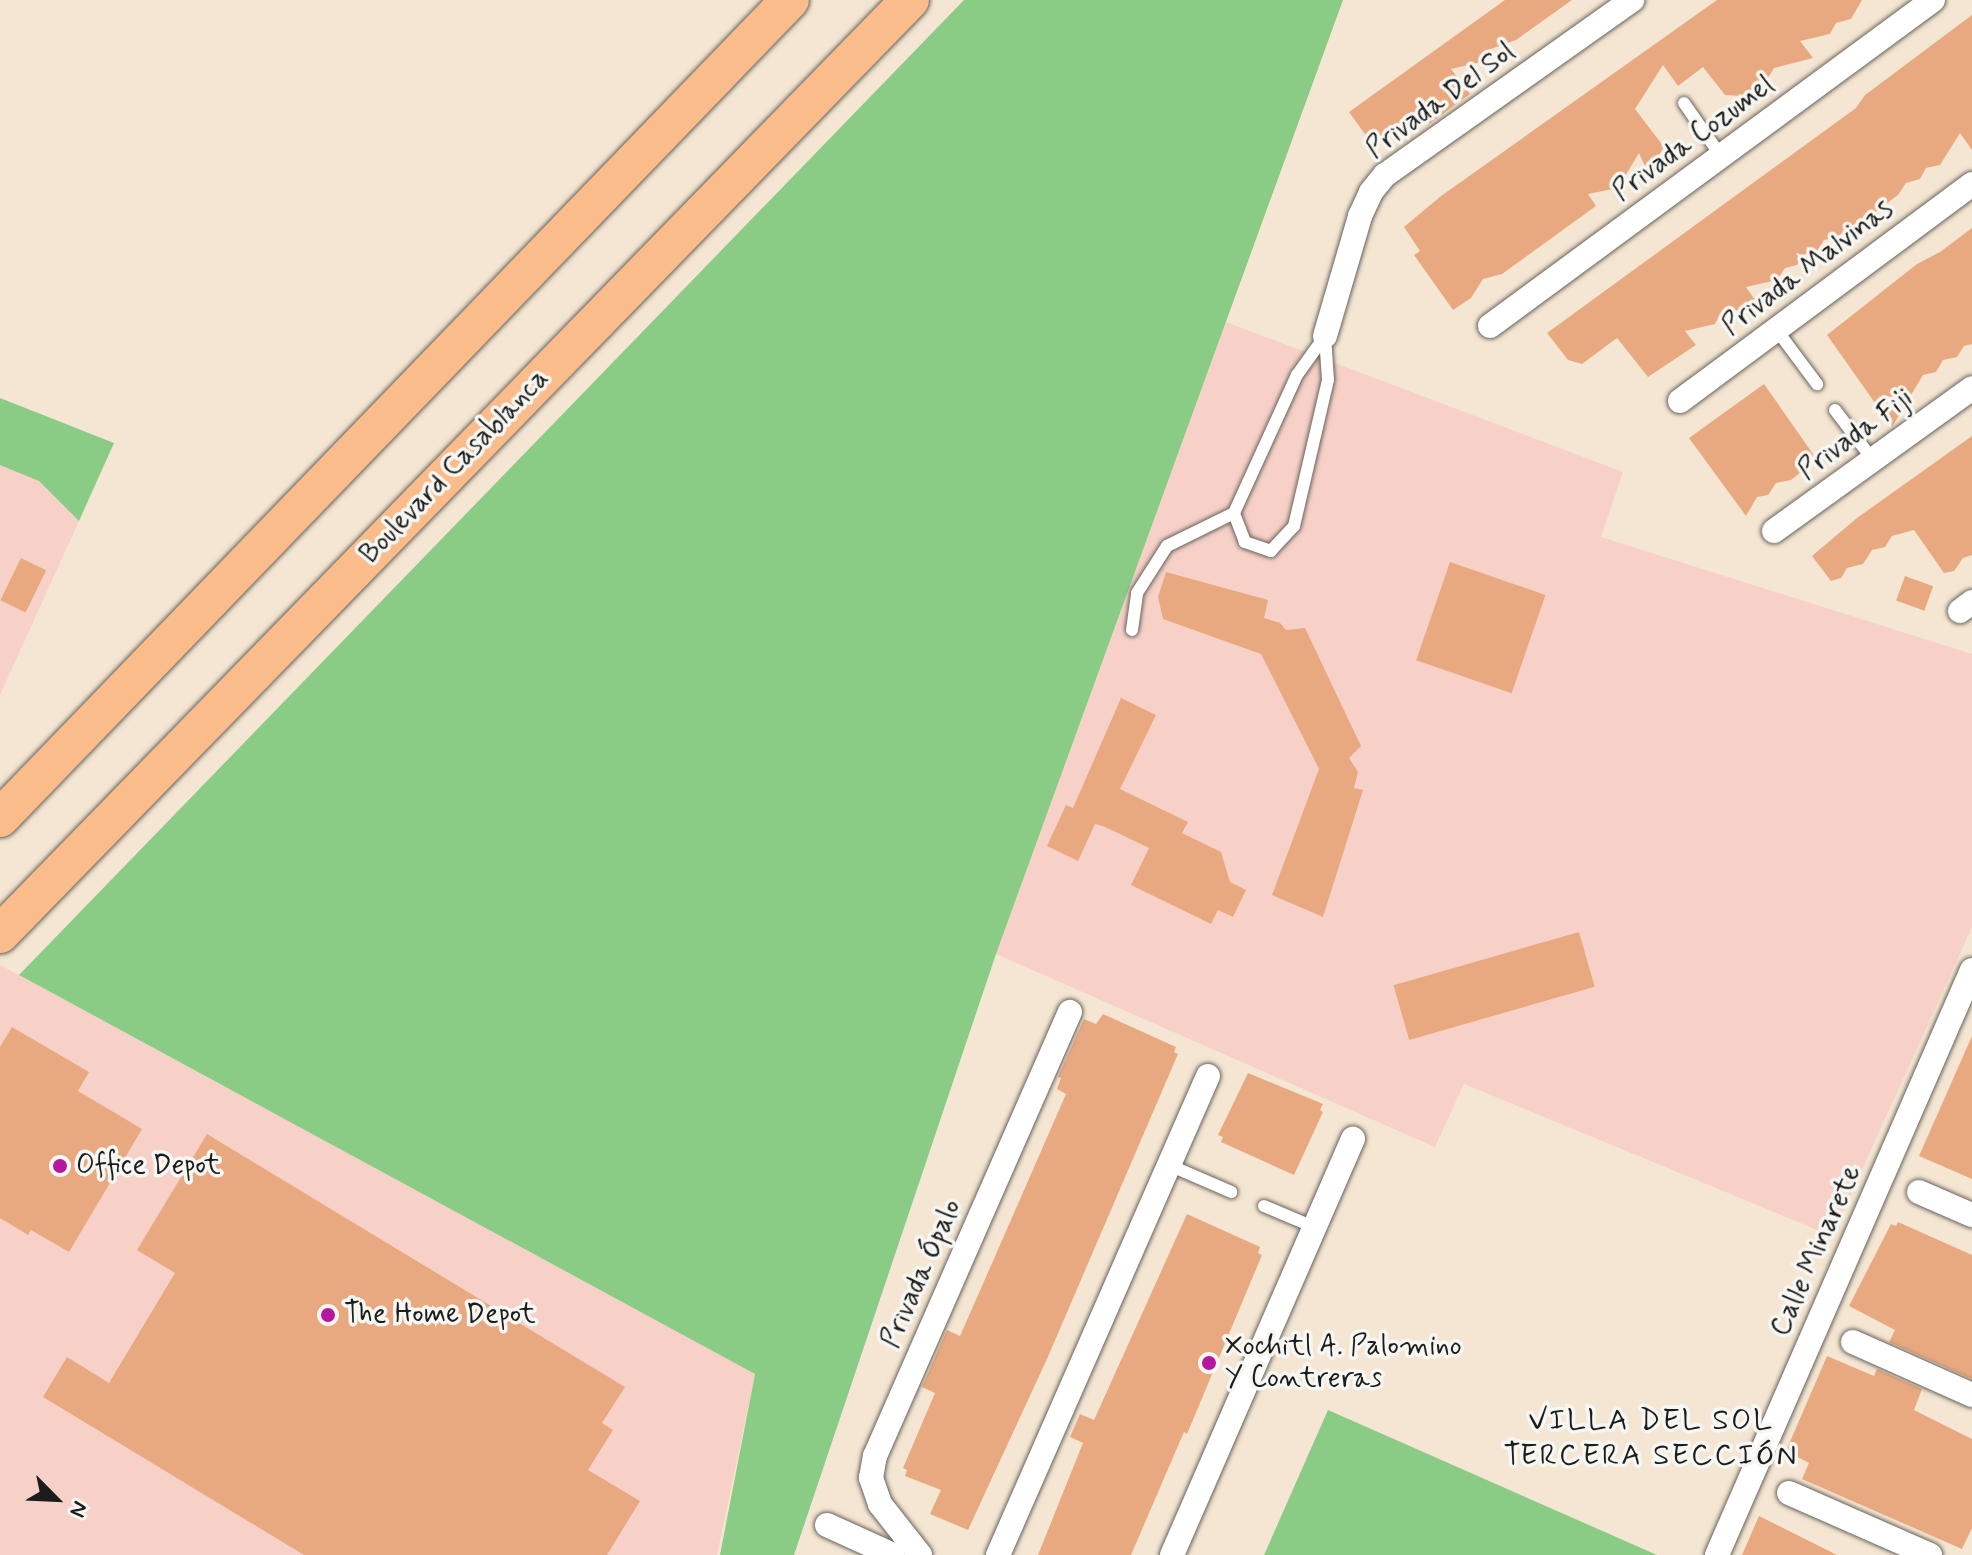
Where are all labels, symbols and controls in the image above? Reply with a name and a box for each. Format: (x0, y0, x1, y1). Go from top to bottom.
street label: Privada Del Sol (1359, 35, 1523, 167)
street label: Privada Cozumel (1601, 65, 1787, 213)
street label: Privada Malvinas (1716, 193, 1900, 343)
street label: Boulevard Casablanca (353, 362, 557, 572)
street label: Privada Fiji (1791, 382, 1921, 488)
place label: Office Depot (76, 1149, 220, 1183)
marker: Office Depot (51, 1157, 69, 1175)
street label: Calle Minarete (1765, 1162, 1869, 1340)
street label: Privada Ópalo (874, 1195, 970, 1353)
place label: The Home Depot (344, 1298, 538, 1332)
marker: The Home Depot (319, 1306, 337, 1324)
place label: Xochitl A. Palomino Y Contreras (1225, 1330, 1462, 1396)
marker: Xochitl A. Palomino Y Contreras (1200, 1354, 1218, 1372)
district label: VILLA DEL SOL TERCERA SECCIÓN (1505, 1403, 1797, 1474)
north arrow (16, 1459, 96, 1539)
text: N (62, 1496, 94, 1521)

